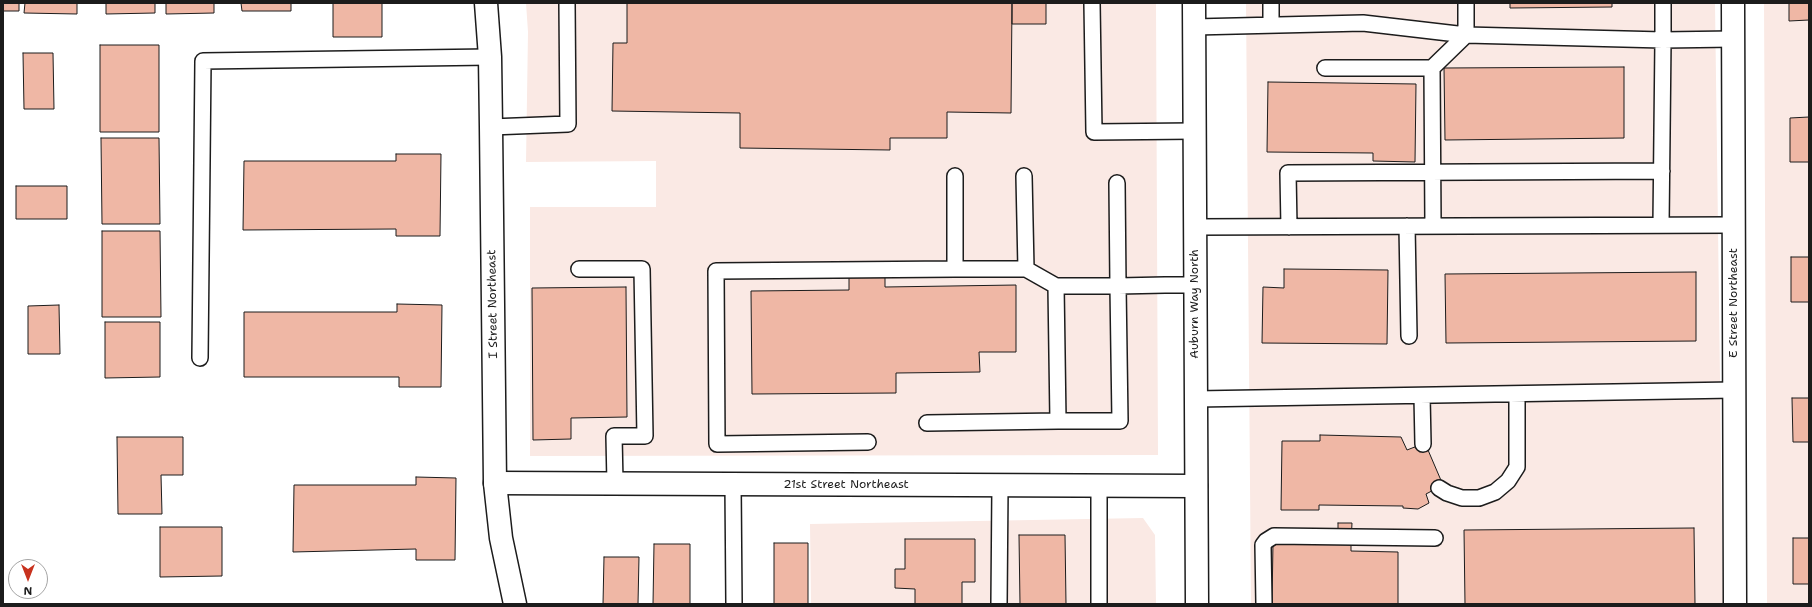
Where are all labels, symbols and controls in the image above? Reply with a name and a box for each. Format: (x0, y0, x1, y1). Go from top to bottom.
street label: E Street Northeast (1727, 248, 1741, 358)
street label: I Street Northeast (485, 249, 501, 359)
street label: Auburn Way North (1188, 249, 1202, 359)
street label: 21st Street Northeast (783, 478, 909, 492)
north arrow (8, 559, 48, 599)
text: N (24, 583, 32, 598)

